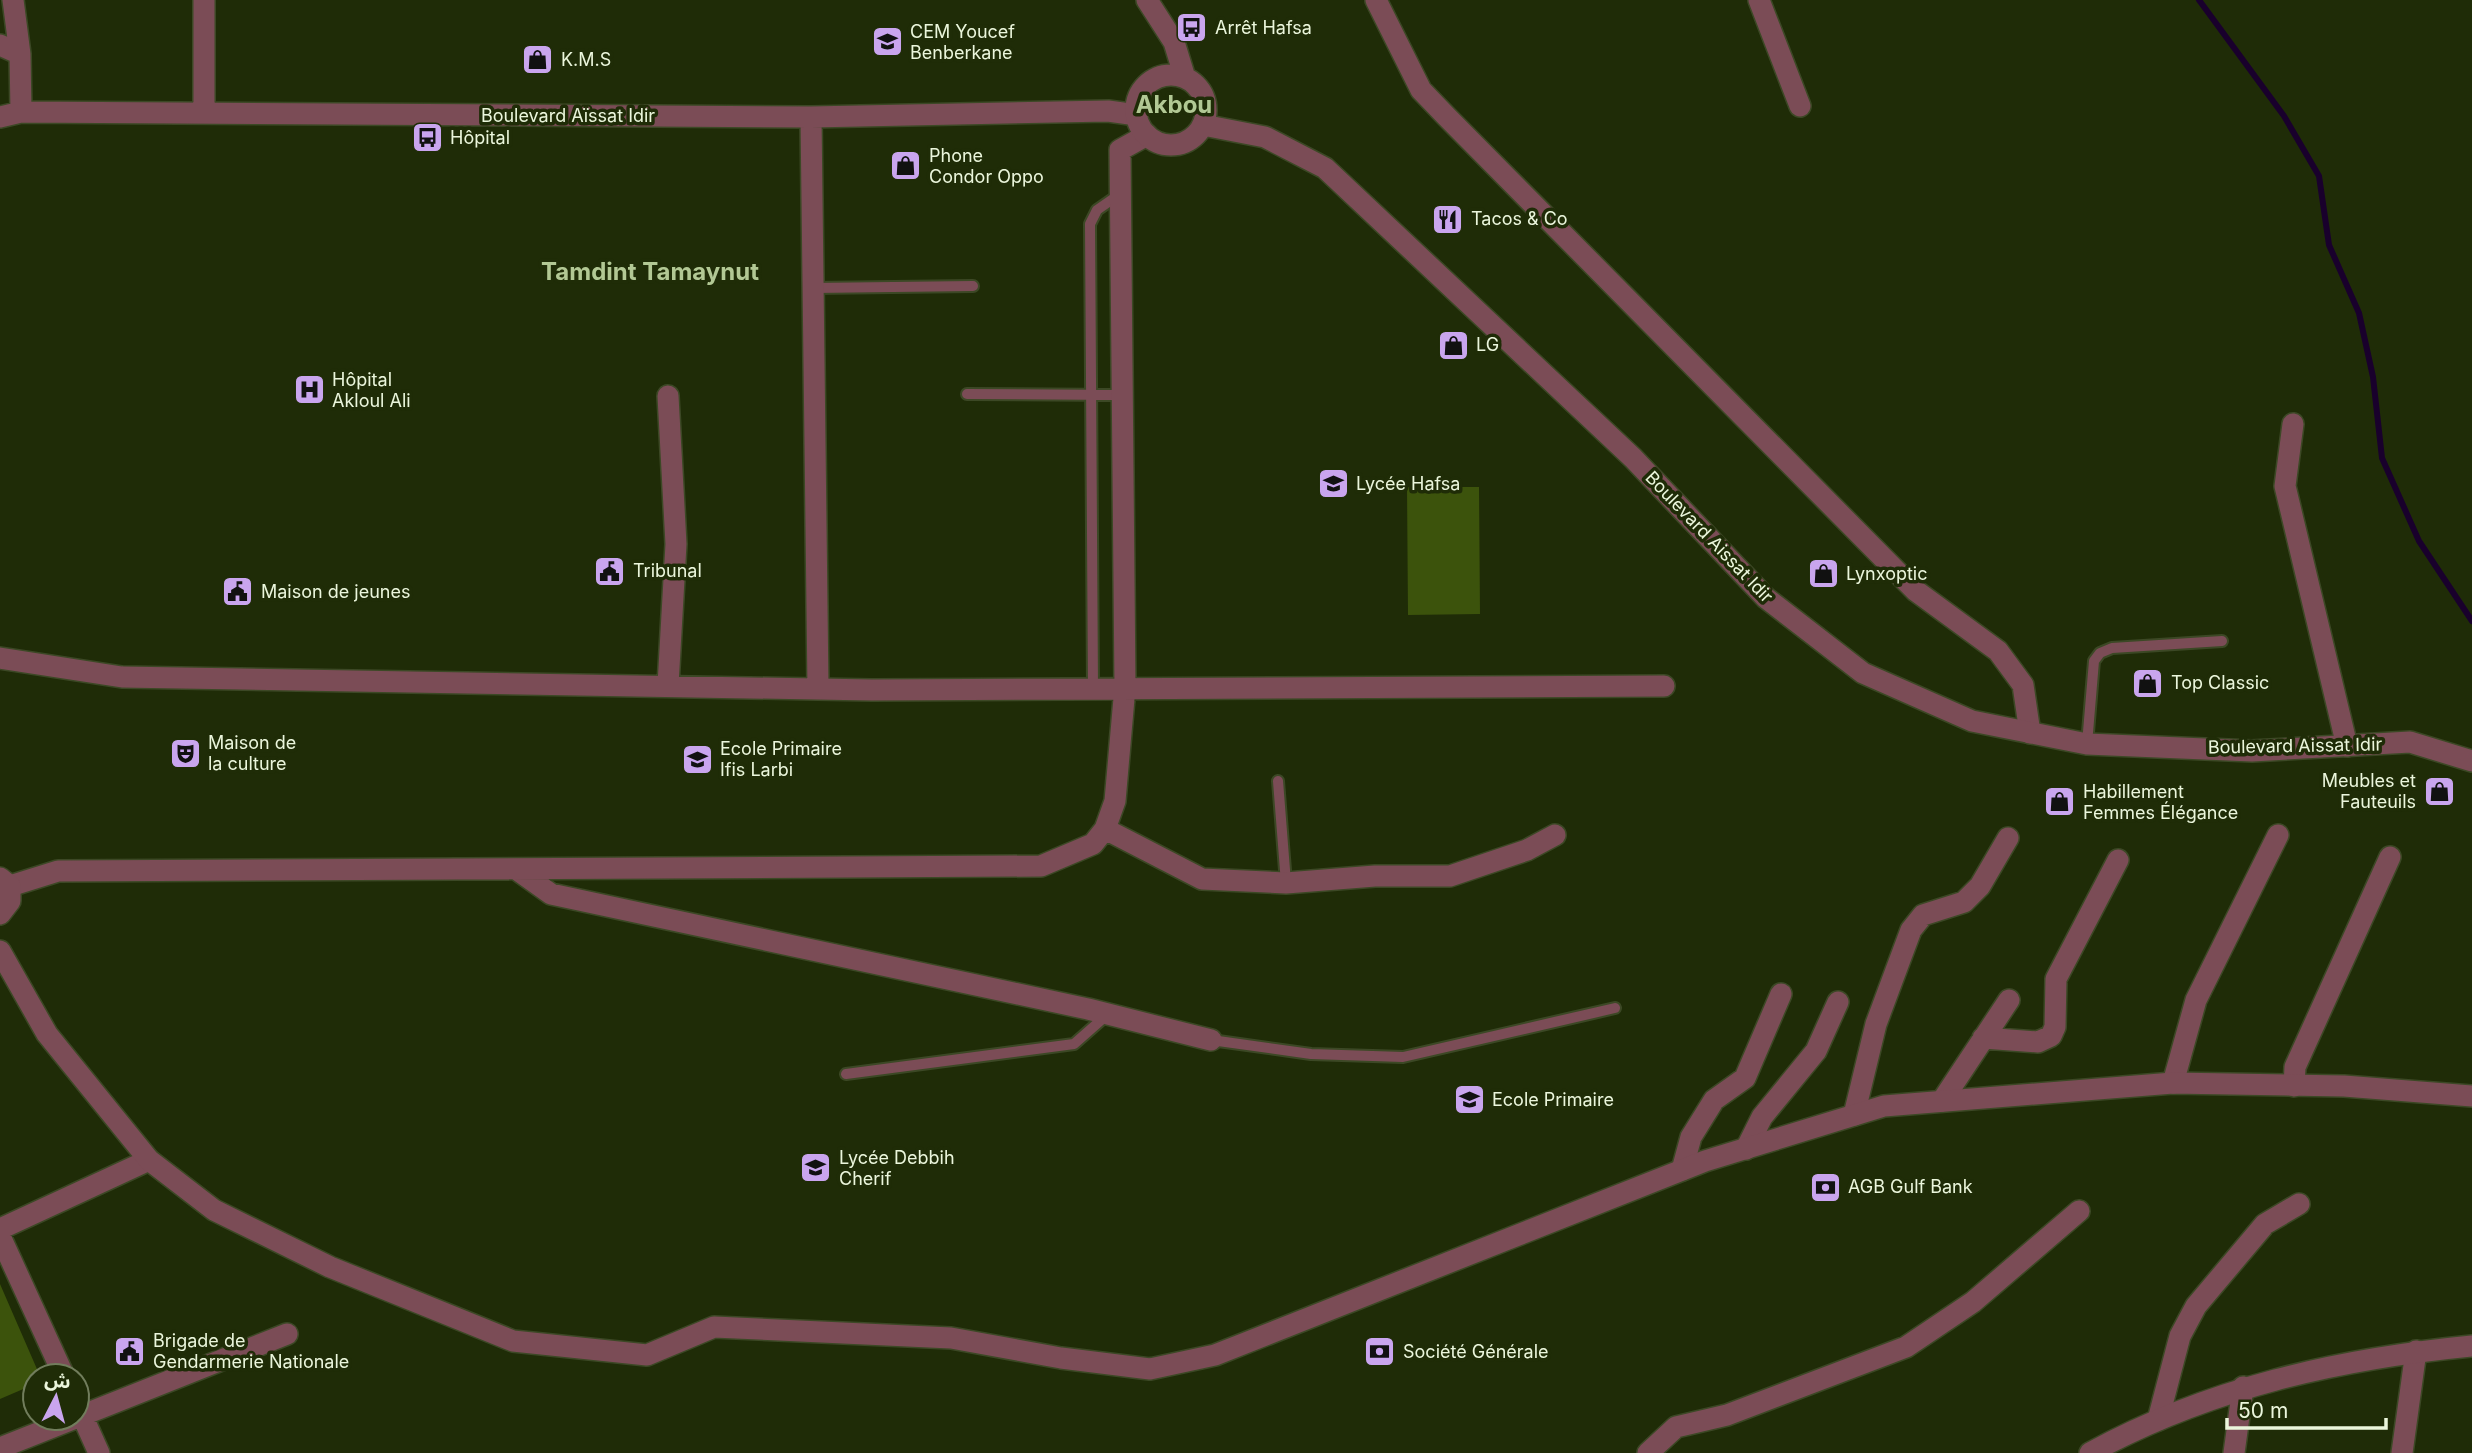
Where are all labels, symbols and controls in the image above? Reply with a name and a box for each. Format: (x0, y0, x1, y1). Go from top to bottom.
bus stop icon: Arrêt Hafsa (1175, 11, 1209, 45)
place label: Arrêt Hafsa (1215, 17, 1312, 38)
place label: CEM Youcef Benberkane (910, 21, 1015, 63)
school or university icon: CEM Youcef Benberkane (870, 25, 904, 59)
shop icon: K.M.S (521, 43, 555, 77)
place label: K.M.S (561, 49, 611, 70)
district label: Akbou (1136, 90, 1212, 119)
street label: Boulevard Aïssat Idir (481, 105, 655, 126)
bus stop icon: Hôpital (410, 121, 444, 155)
place label: Hôpital (450, 127, 510, 148)
place label: Phone Condor Oppo (929, 145, 1044, 187)
shop icon: Phone Condor Oppo (889, 149, 923, 183)
restaurant icon: Tacos & Co (1431, 202, 1465, 236)
place label: Tacos & Co (1471, 208, 1568, 229)
district label: Tamdint Tamaynut (541, 257, 759, 286)
shop icon: LG (1436, 328, 1470, 362)
place label: LG (1476, 334, 1499, 355)
place label: Hôpital Akloul Ali (332, 369, 411, 411)
hospital icon: Hôpital Akloul Ali (292, 373, 326, 407)
school or university icon: Lycée Hafsa (1316, 467, 1350, 501)
street label: Boulevard Aissat Idir (1641, 467, 1778, 607)
place label: Lycée Hafsa (1356, 473, 1460, 494)
public building icon: Tribunal (593, 554, 627, 588)
shop icon: Lynxoptic (1806, 557, 1840, 591)
place label: Tribunal (633, 560, 702, 581)
place label: Lynxoptic (1846, 563, 1927, 584)
public building icon: Maison de jeunes (221, 575, 255, 609)
place label: Maison de jeunes (261, 581, 410, 602)
shop icon: Top Classic (2131, 666, 2165, 700)
place label: Top Classic (2171, 672, 2269, 693)
place label: Maison de la culture (208, 732, 296, 774)
street label: Boulevard Aissat Idir (2208, 733, 2383, 758)
theatre icon: Maison de la culture (168, 736, 202, 770)
place label: Ecole Primaire Ifis Larbi (720, 738, 842, 780)
school or university icon: Ecole Primaire Ifis Larbi (680, 742, 714, 776)
place label: Meubles et Fauteuils (2322, 770, 2416, 812)
shop icon: Meubles et Fauteuils (2422, 774, 2456, 808)
place label: Habillement Femmes Élégance (2083, 781, 2238, 823)
shop icon: Habillement Femmes Élégance (2043, 785, 2077, 819)
school or university icon: Ecole Primaire (1452, 1083, 1486, 1117)
place label: Ecole Primaire (1492, 1089, 1614, 1110)
place label: Lycée Debbih Cherif (839, 1147, 955, 1189)
school or university icon: Lycée Debbih Cherif (799, 1151, 833, 1185)
bank icon: AGB Gulf Bank (1808, 1170, 1842, 1204)
place label: AGB Gulf Bank (1848, 1176, 1973, 1197)
place label: Brigade de Gendarmerie Nationale (153, 1330, 349, 1372)
public building icon: Brigade de Gendarmerie Nationale (113, 1334, 147, 1368)
bank icon: Société Générale (1363, 1335, 1397, 1369)
place label: Société Générale (1403, 1341, 1549, 1362)
north arrow (21, 1362, 91, 1432)
text: ش (44, 1368, 72, 1393)
scale bar (2227, 1386, 2386, 1430)
text: 50 m (2238, 1398, 2288, 1423)

